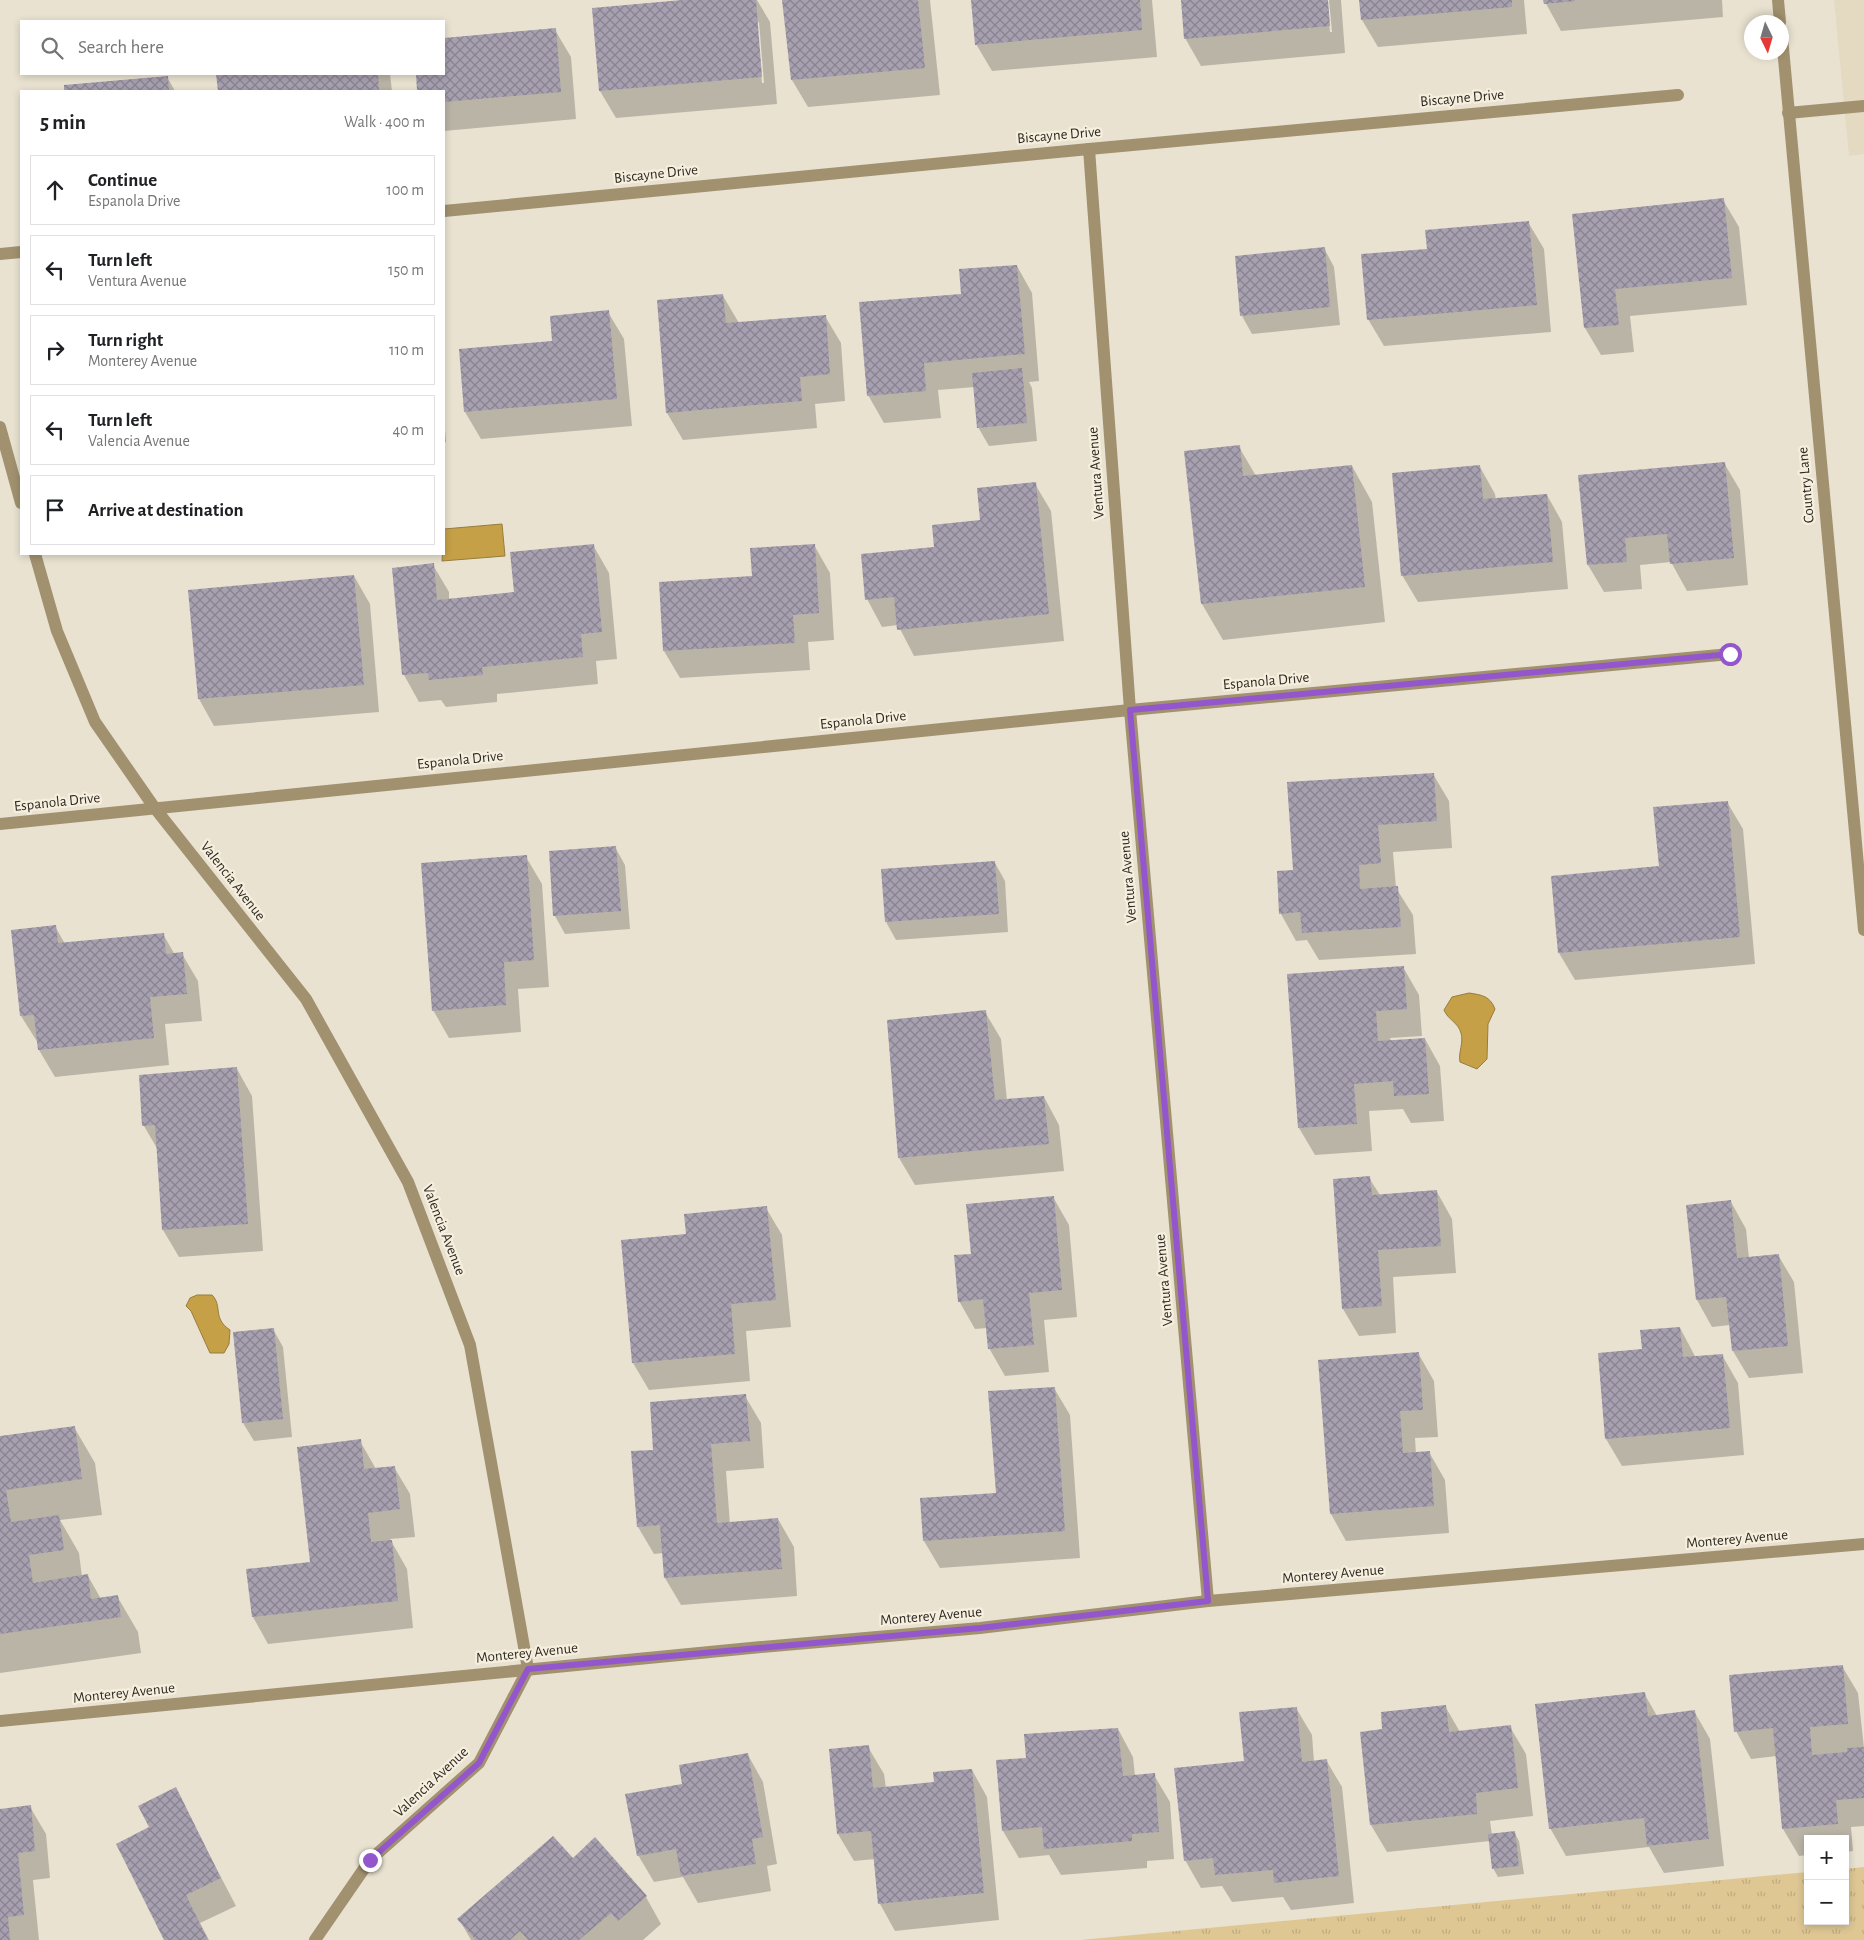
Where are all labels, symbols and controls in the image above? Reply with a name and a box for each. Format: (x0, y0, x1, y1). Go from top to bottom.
north arrow (1744, 15, 1789, 60)
search box (20, 20, 445, 75)
icon: search (38, 34, 66, 62)
text: Search here (78, 38, 164, 57)
street label: Biscayne Drive (1419, 87, 1505, 109)
text: 5 min (40, 112, 86, 133)
text: Walk · 400 m (344, 114, 425, 130)
street label: Biscayne Drive (1016, 124, 1102, 146)
street label: Biscayne Drive (613, 162, 699, 186)
text: Continue (88, 171, 157, 190)
icon: ahead (41, 176, 69, 204)
text: 100 m (386, 182, 424, 198)
text: Espanola Drive (88, 193, 180, 209)
text: Turn left (88, 251, 152, 270)
icon: left (41, 256, 69, 284)
text: 150 m (388, 262, 424, 278)
text: Ventura Avenue (88, 273, 187, 289)
text: Turn right (88, 331, 163, 350)
icon: right (41, 336, 69, 364)
text: 110 m (389, 342, 424, 358)
text: Monterey Avenue (88, 353, 197, 369)
text: Turn left (88, 411, 152, 430)
icon: left (41, 416, 69, 444)
text: 40 m (392, 422, 424, 438)
street label: Ventura Avenue (1085, 426, 1107, 520)
text: Valencia Avenue (88, 433, 190, 449)
street label: Country Lane (1795, 446, 1817, 524)
icon: arrive (41, 496, 69, 524)
text: Arrive at destination (88, 501, 244, 520)
route start (1719, 643, 1742, 666)
street label: Espanola Drive (1222, 670, 1310, 692)
street label: Espanola Drive (819, 708, 907, 732)
street label: Espanola Drive (416, 748, 504, 772)
street label: Espanola Drive (13, 790, 101, 814)
street label: Ventura Avenue (1116, 830, 1140, 924)
street label: Valencia Avenue (198, 839, 268, 923)
street label: Valencia Avenue (420, 1183, 468, 1277)
street label: Ventura Avenue (1152, 1233, 1176, 1327)
street label: Monterey Avenue (1685, 1527, 1789, 1551)
street label: Monterey Avenue (1281, 1562, 1385, 1586)
street label: Monterey Avenue (879, 1604, 983, 1628)
street label: Monterey Avenue (475, 1640, 579, 1666)
street label: Monterey Avenue (72, 1680, 176, 1706)
street label: Valencia Avenue (391, 1744, 471, 1820)
map controls (1804, 1835, 1849, 1925)
button: + (1804, 1835, 1849, 1880)
route end (359, 1849, 382, 1872)
button: − (1804, 1880, 1849, 1925)

